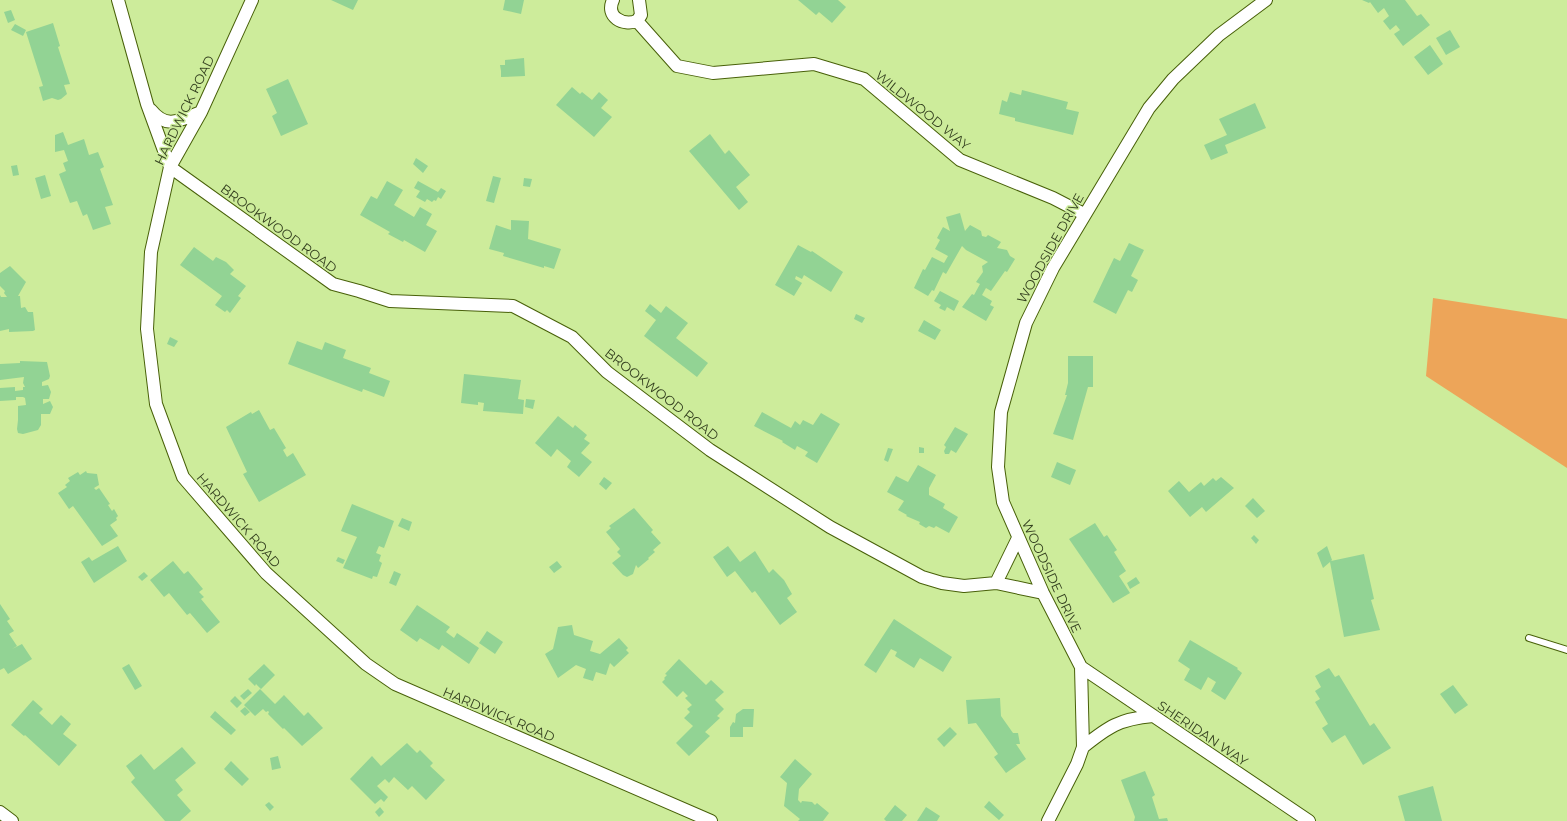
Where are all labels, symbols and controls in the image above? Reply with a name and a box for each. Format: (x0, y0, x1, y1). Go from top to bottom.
street label: HARDWICK ROAD (151, 52, 218, 167)
street label: WILDWOOD WAY (872, 67, 974, 154)
street label: BROOKWOOD ROAD (218, 180, 341, 276)
street label: WOODSIDE DRIVE (1013, 190, 1087, 306)
street label: BROOKWOOD ROAD (602, 345, 722, 444)
street label: HARDWICK ROAD (194, 469, 285, 571)
street label: WOODSIDE DRIVE (1019, 517, 1085, 635)
street label: HARDWICK ROAD (441, 683, 558, 745)
street label: SHERIDAN WAY (1155, 697, 1252, 770)

